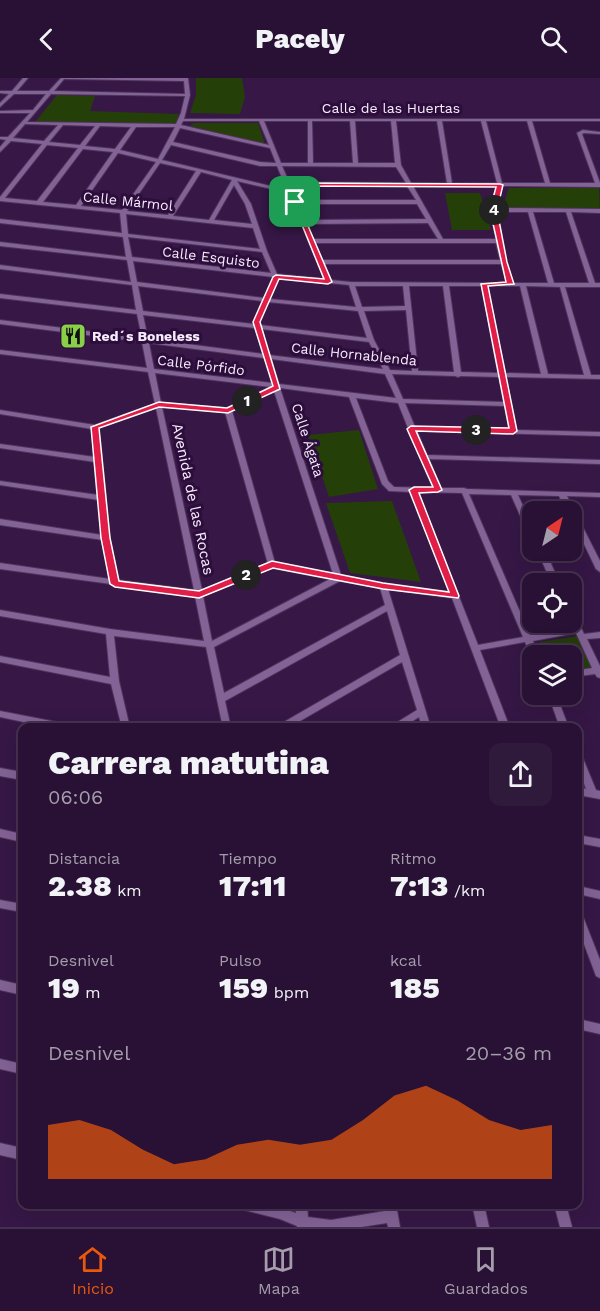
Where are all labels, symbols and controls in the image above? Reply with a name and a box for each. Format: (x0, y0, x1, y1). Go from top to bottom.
icon: back (30, 23, 63, 56)
text: Pacely (255, 23, 345, 55)
icon: search (537, 23, 570, 56)
street label: Calle de las Huertas (322, 100, 460, 116)
pin (269, 176, 320, 227)
icon: arrive (278, 185, 311, 218)
street label: Calle Mármol (82, 188, 175, 214)
pin: 4 (479, 195, 509, 225)
text: 4 (489, 200, 499, 219)
street label: Calle Esquisto (161, 243, 261, 271)
restaurant icon: Red´s Boneless (58, 321, 88, 351)
place label: Red´s Boneless (92, 328, 200, 344)
street label: Calle Hornablenda (290, 339, 418, 369)
street label: Calle Pórfido (156, 352, 246, 378)
pin: 1 (232, 386, 262, 416)
text: 1 (244, 391, 250, 410)
street label: Calle Ágata (289, 401, 327, 479)
pin: 3 (461, 415, 491, 445)
text: 3 (471, 420, 481, 439)
street label: Avenida de las Rocas (168, 422, 218, 577)
north arrow (522, 501, 582, 561)
map controls (522, 501, 582, 705)
pin: 2 (231, 560, 261, 590)
text: 2 (241, 565, 251, 584)
button: locate (522, 573, 582, 633)
button: layers (522, 645, 582, 705)
text: Carrera matutina (48, 743, 329, 782)
button: share (489, 743, 552, 806)
text: 06:06 (48, 785, 103, 809)
text: Distancia (48, 849, 120, 868)
text: Tiempo (219, 849, 277, 868)
text: Ritmo (390, 849, 436, 868)
text: 2.38 (48, 868, 112, 903)
text: 17:11 (219, 868, 286, 903)
text: 7:13 (390, 868, 448, 903)
text: km (112, 881, 142, 900)
text: /km (448, 881, 485, 900)
text: Desnivel (48, 951, 114, 970)
text: Pulso (219, 951, 262, 970)
text: kcal (390, 951, 422, 970)
text: 19 (48, 970, 80, 1005)
text: 159 (219, 970, 268, 1005)
text: 185 (390, 970, 440, 1005)
text: m (80, 983, 101, 1002)
text: bpm (268, 983, 309, 1002)
text: Desnivel (48, 1041, 130, 1065)
text: 20–36 m (465, 1041, 552, 1065)
tab: Inicio (72, 1243, 114, 1298)
tab: Mapa (258, 1243, 300, 1298)
tab: Guardados (444, 1243, 528, 1298)

